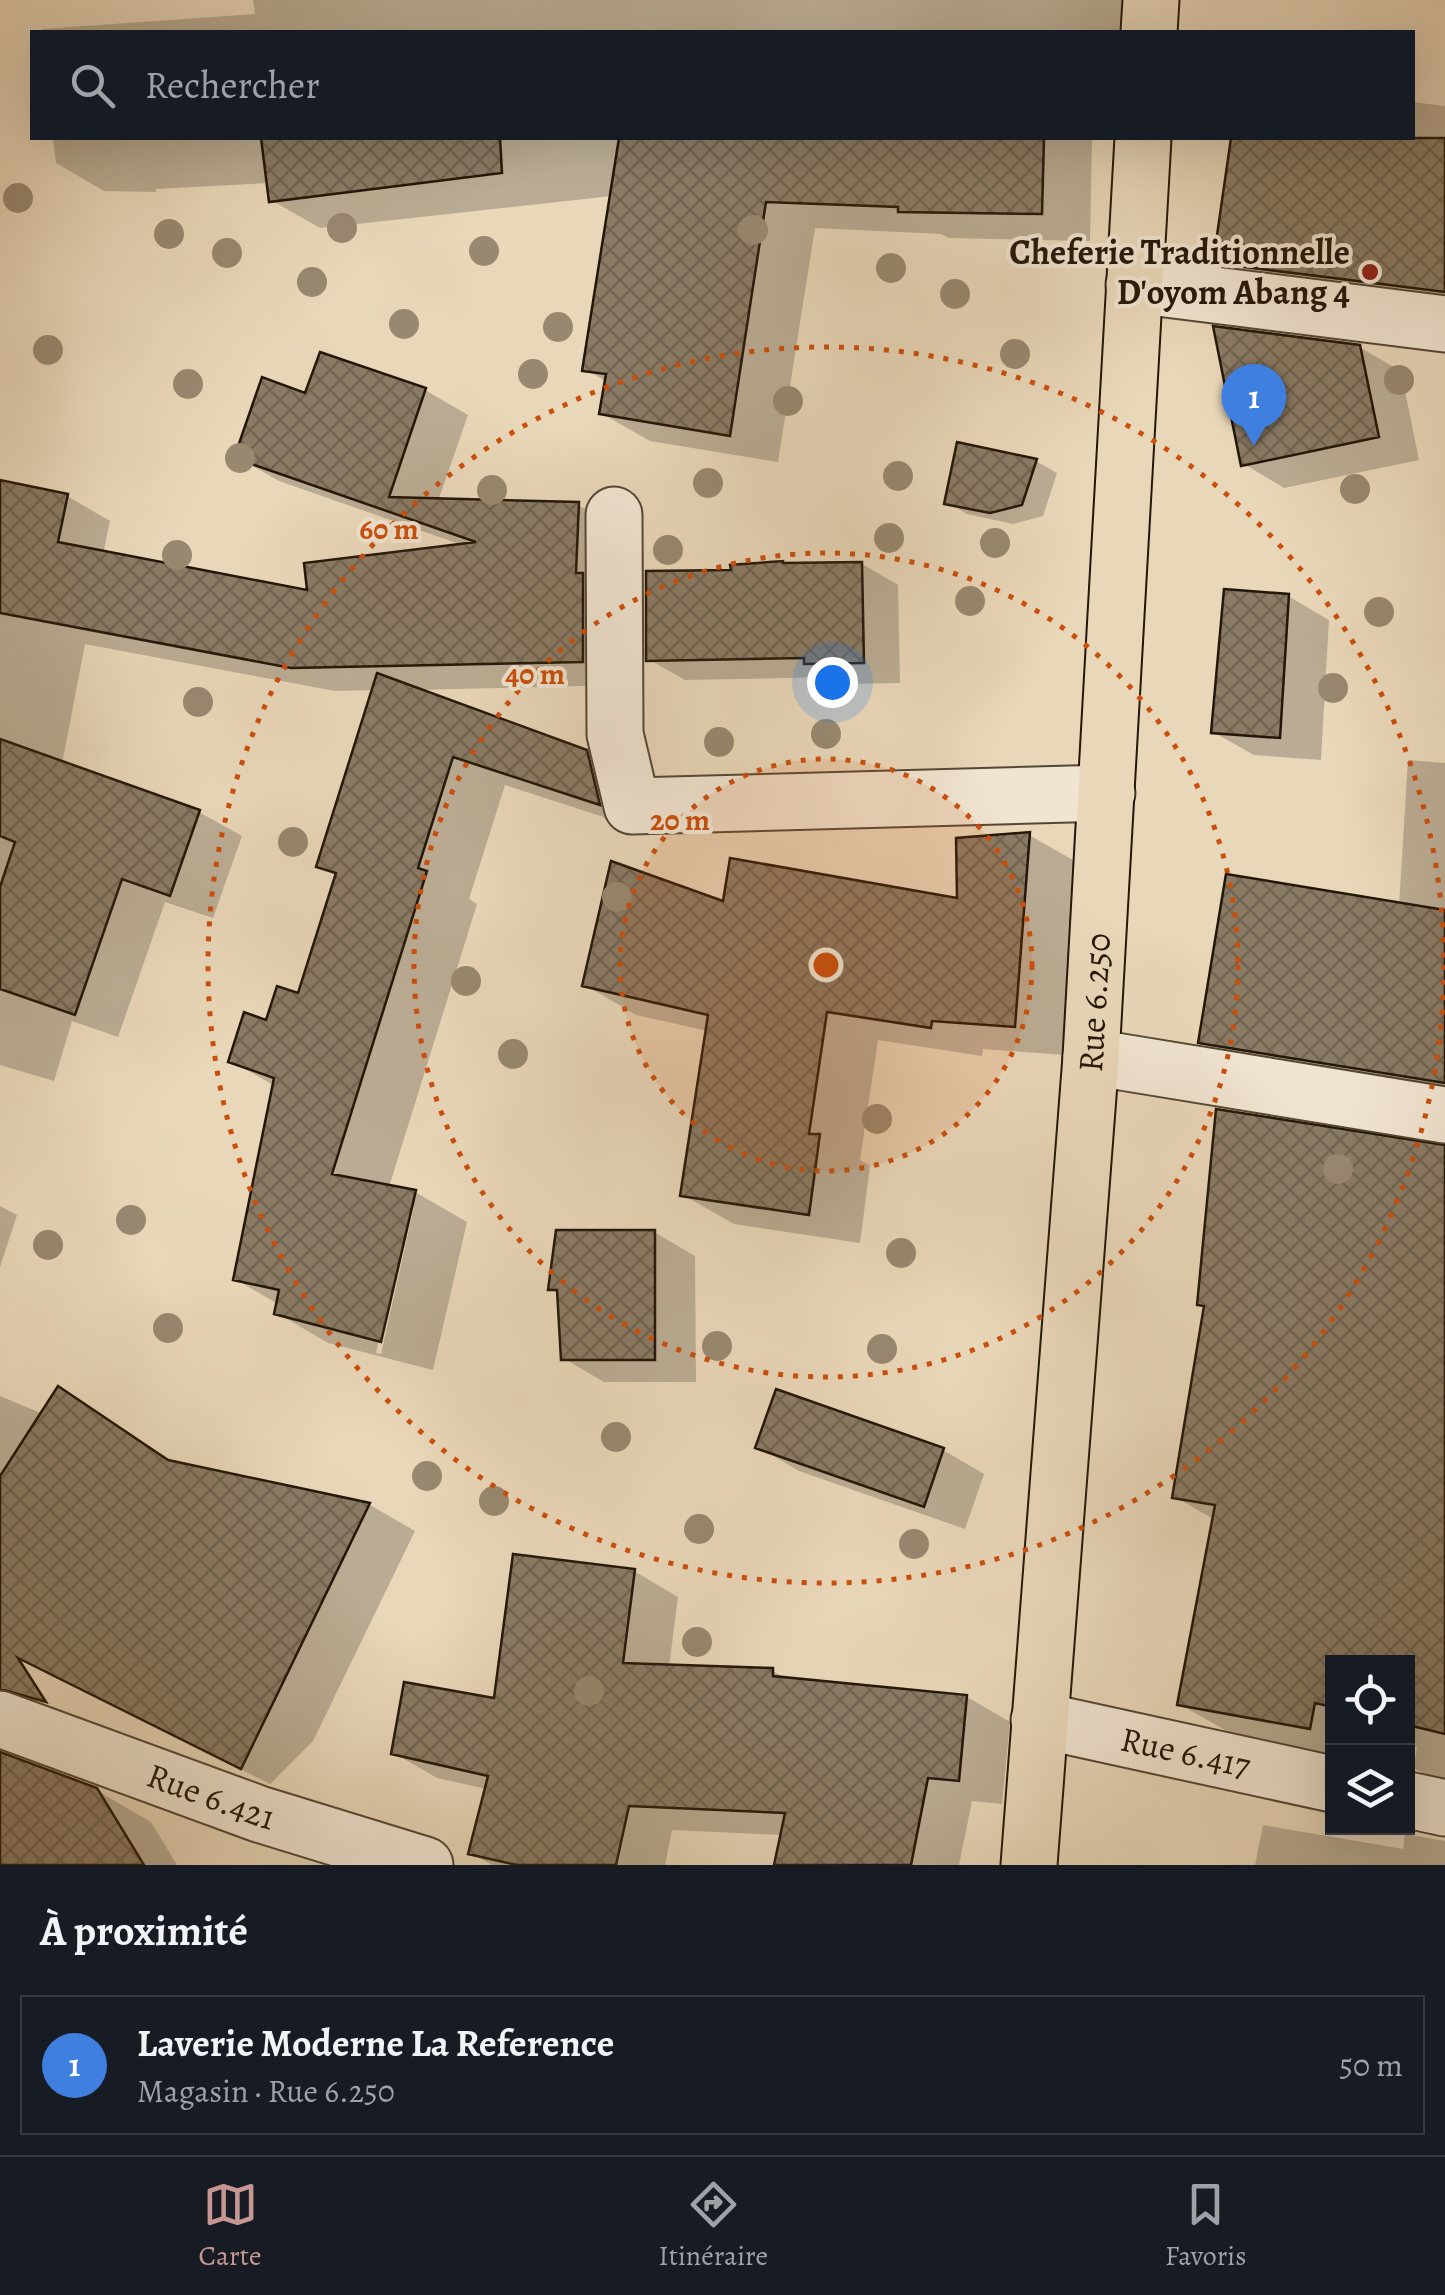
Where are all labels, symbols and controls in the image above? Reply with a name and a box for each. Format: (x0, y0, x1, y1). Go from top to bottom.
search box (30, 30, 1415, 140)
icon: search (65, 58, 120, 113)
text: Rechercher (145, 59, 320, 111)
place label: Cheferie Traditionnelle D'oyom Abang 4 (1009, 228, 1350, 316)
marker: Cheferie Traditionnelle D'oyom Abang 4 (1359, 261, 1381, 283)
pin: 1 (1222, 364, 1286, 446)
text: 60 m (359, 509, 419, 549)
text: 40 m (505, 654, 565, 694)
your location (807, 657, 858, 708)
text: 20 m (650, 800, 710, 840)
street label: Rue 6.250 (1066, 932, 1122, 1074)
centre of rings (808, 947, 844, 983)
map controls (1325, 1655, 1415, 1835)
button: locate (1325, 1655, 1415, 1745)
street label: Rue 6.417 (1116, 1715, 1255, 1790)
button: layers (1325, 1745, 1415, 1835)
street label: Rue 6.421 (140, 1751, 281, 1842)
text: À proximité (40, 1902, 248, 1959)
text: Laverie Moderne La Reference (137, 2017, 614, 2069)
text: 1 (69, 2043, 80, 2087)
text: 50 m (1339, 2043, 1403, 2087)
text: Magasin · Rue 6.250 (137, 2069, 395, 2113)
tab: Carte (198, 2177, 262, 2275)
tab: Itinéraire (659, 2177, 768, 2275)
tab: Favoris (1165, 2177, 1247, 2275)

